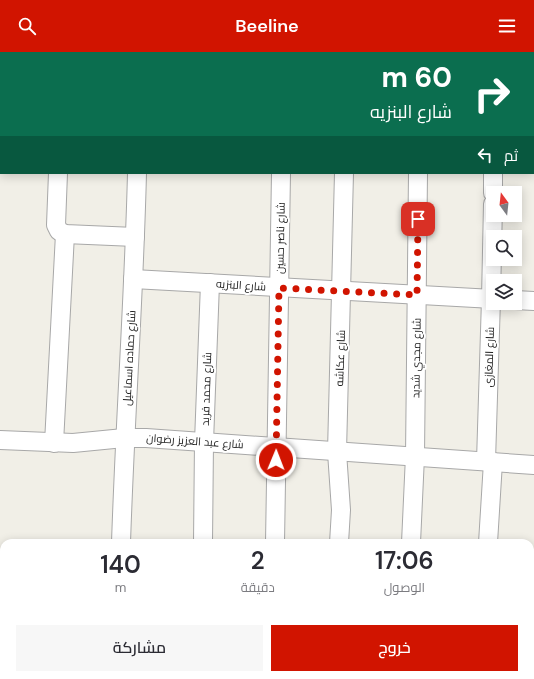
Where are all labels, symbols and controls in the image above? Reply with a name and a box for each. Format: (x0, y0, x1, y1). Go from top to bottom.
text: Beeline (235, 14, 299, 38)
icon: search (16, 15, 38, 37)
icon: menu (496, 15, 518, 37)
text: 60 m (382, 59, 452, 96)
icon: right (466, 68, 518, 120)
text: شارع البنزيه (370, 100, 452, 124)
icon: left (474, 144, 496, 166)
text: ثم (504, 146, 518, 166)
north arrow (486, 186, 522, 222)
map controls (486, 186, 522, 310)
street label: شارع ناصر حسين (272, 202, 289, 274)
pin (401, 202, 435, 236)
icon: arrive (407, 208, 429, 230)
button: search (486, 230, 522, 266)
button: layers (486, 274, 522, 310)
street label: شارع البنزيه (215, 276, 267, 295)
street label: شارع حماده اسماعيل (120, 310, 139, 406)
street label: شارع مجدي شديد (408, 318, 426, 398)
street label: شارع المغازى (481, 326, 498, 388)
street label: شارع عكاشه (332, 329, 349, 387)
street label: شارع محمد فريد (198, 352, 215, 426)
street label: شارع عبد العزيز رضوان (146, 431, 244, 452)
position arrow (255, 439, 297, 481)
text: 2 (251, 545, 265, 576)
text: 17:06 (375, 545, 434, 576)
text: 140 (100, 549, 141, 580)
text: m (115, 579, 126, 596)
text: دقيقة (241, 579, 275, 596)
text: الوصول (384, 579, 425, 596)
button: مشاركة (16, 625, 263, 671)
button: خروج (271, 625, 518, 671)

